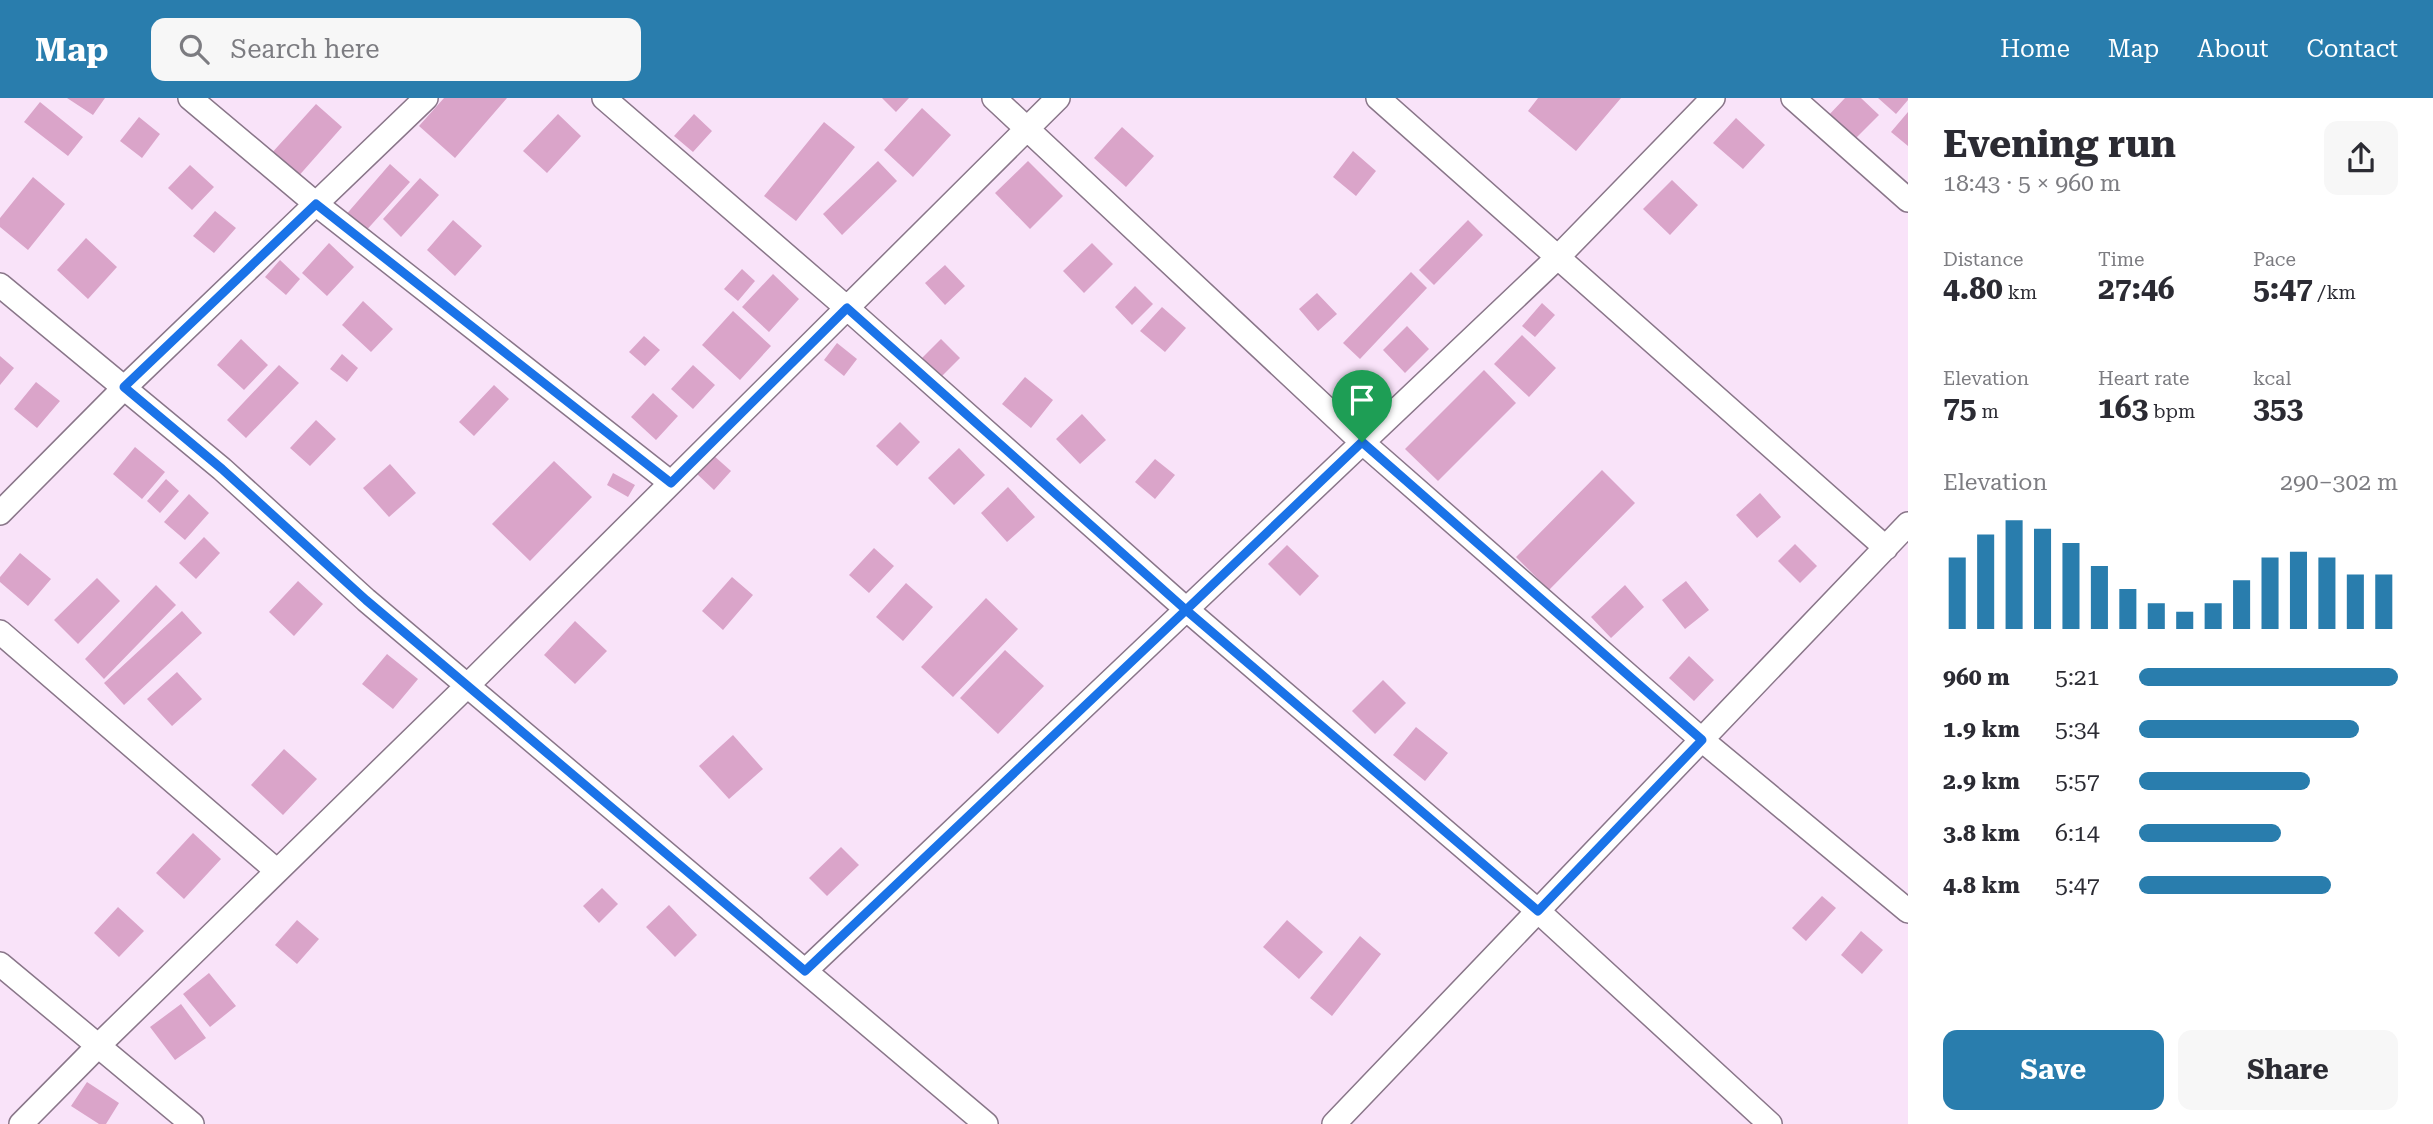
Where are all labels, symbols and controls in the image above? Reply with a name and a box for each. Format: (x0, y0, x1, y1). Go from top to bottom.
search box (151, 18, 641, 81)
text: Map (35, 30, 109, 69)
icon: search (175, 30, 213, 68)
text: Search here (231, 34, 380, 64)
text: Home (2000, 35, 2070, 63)
text: Map (2108, 35, 2159, 63)
text: About (2197, 35, 2268, 63)
text: Contact (2306, 35, 2398, 63)
button: share (2324, 121, 2398, 195)
text: Evening run (1943, 122, 2176, 166)
text: 18:43 · 5 × 960 m (1943, 170, 2121, 197)
text: Distance (1943, 248, 2023, 271)
text: Time (2098, 248, 2145, 271)
text: Pace (2253, 248, 2296, 271)
text: 4.80 (1943, 271, 2003, 306)
text: 27:46 (2098, 271, 2175, 306)
text: 5:47 (2253, 271, 2313, 306)
text: km (2003, 281, 2037, 304)
text: /km (2313, 281, 2356, 304)
text: Elevation (1943, 367, 2029, 390)
text: Heart rate (2098, 367, 2189, 390)
text: kcal (2253, 367, 2291, 390)
pin (1332, 370, 1392, 442)
icon: arrive (1343, 381, 1381, 419)
text: 75 (1943, 390, 1977, 425)
text: 163 (2098, 390, 2148, 425)
text: 353 (2253, 390, 2303, 425)
text: m (1977, 400, 1999, 423)
text: bpm (2148, 400, 2195, 423)
text: Elevation (1943, 469, 2047, 496)
text: 290–302 m (2280, 469, 2398, 496)
text: 960 m (1943, 664, 2010, 691)
text: 5:21 (2055, 664, 2100, 691)
text: 1.9 km (1943, 716, 2020, 743)
text: 5:34 (2055, 716, 2100, 743)
text: 2.9 km (1943, 768, 2020, 795)
text: 5:57 (2055, 768, 2100, 795)
text: 3.8 km (1943, 820, 2020, 847)
text: 6:14 (2055, 820, 2100, 847)
text: 4.8 km (1943, 872, 2020, 899)
text: 5:47 (2055, 872, 2100, 899)
button: Save (1943, 1030, 2164, 1110)
button: Share (2178, 1030, 2398, 1110)

